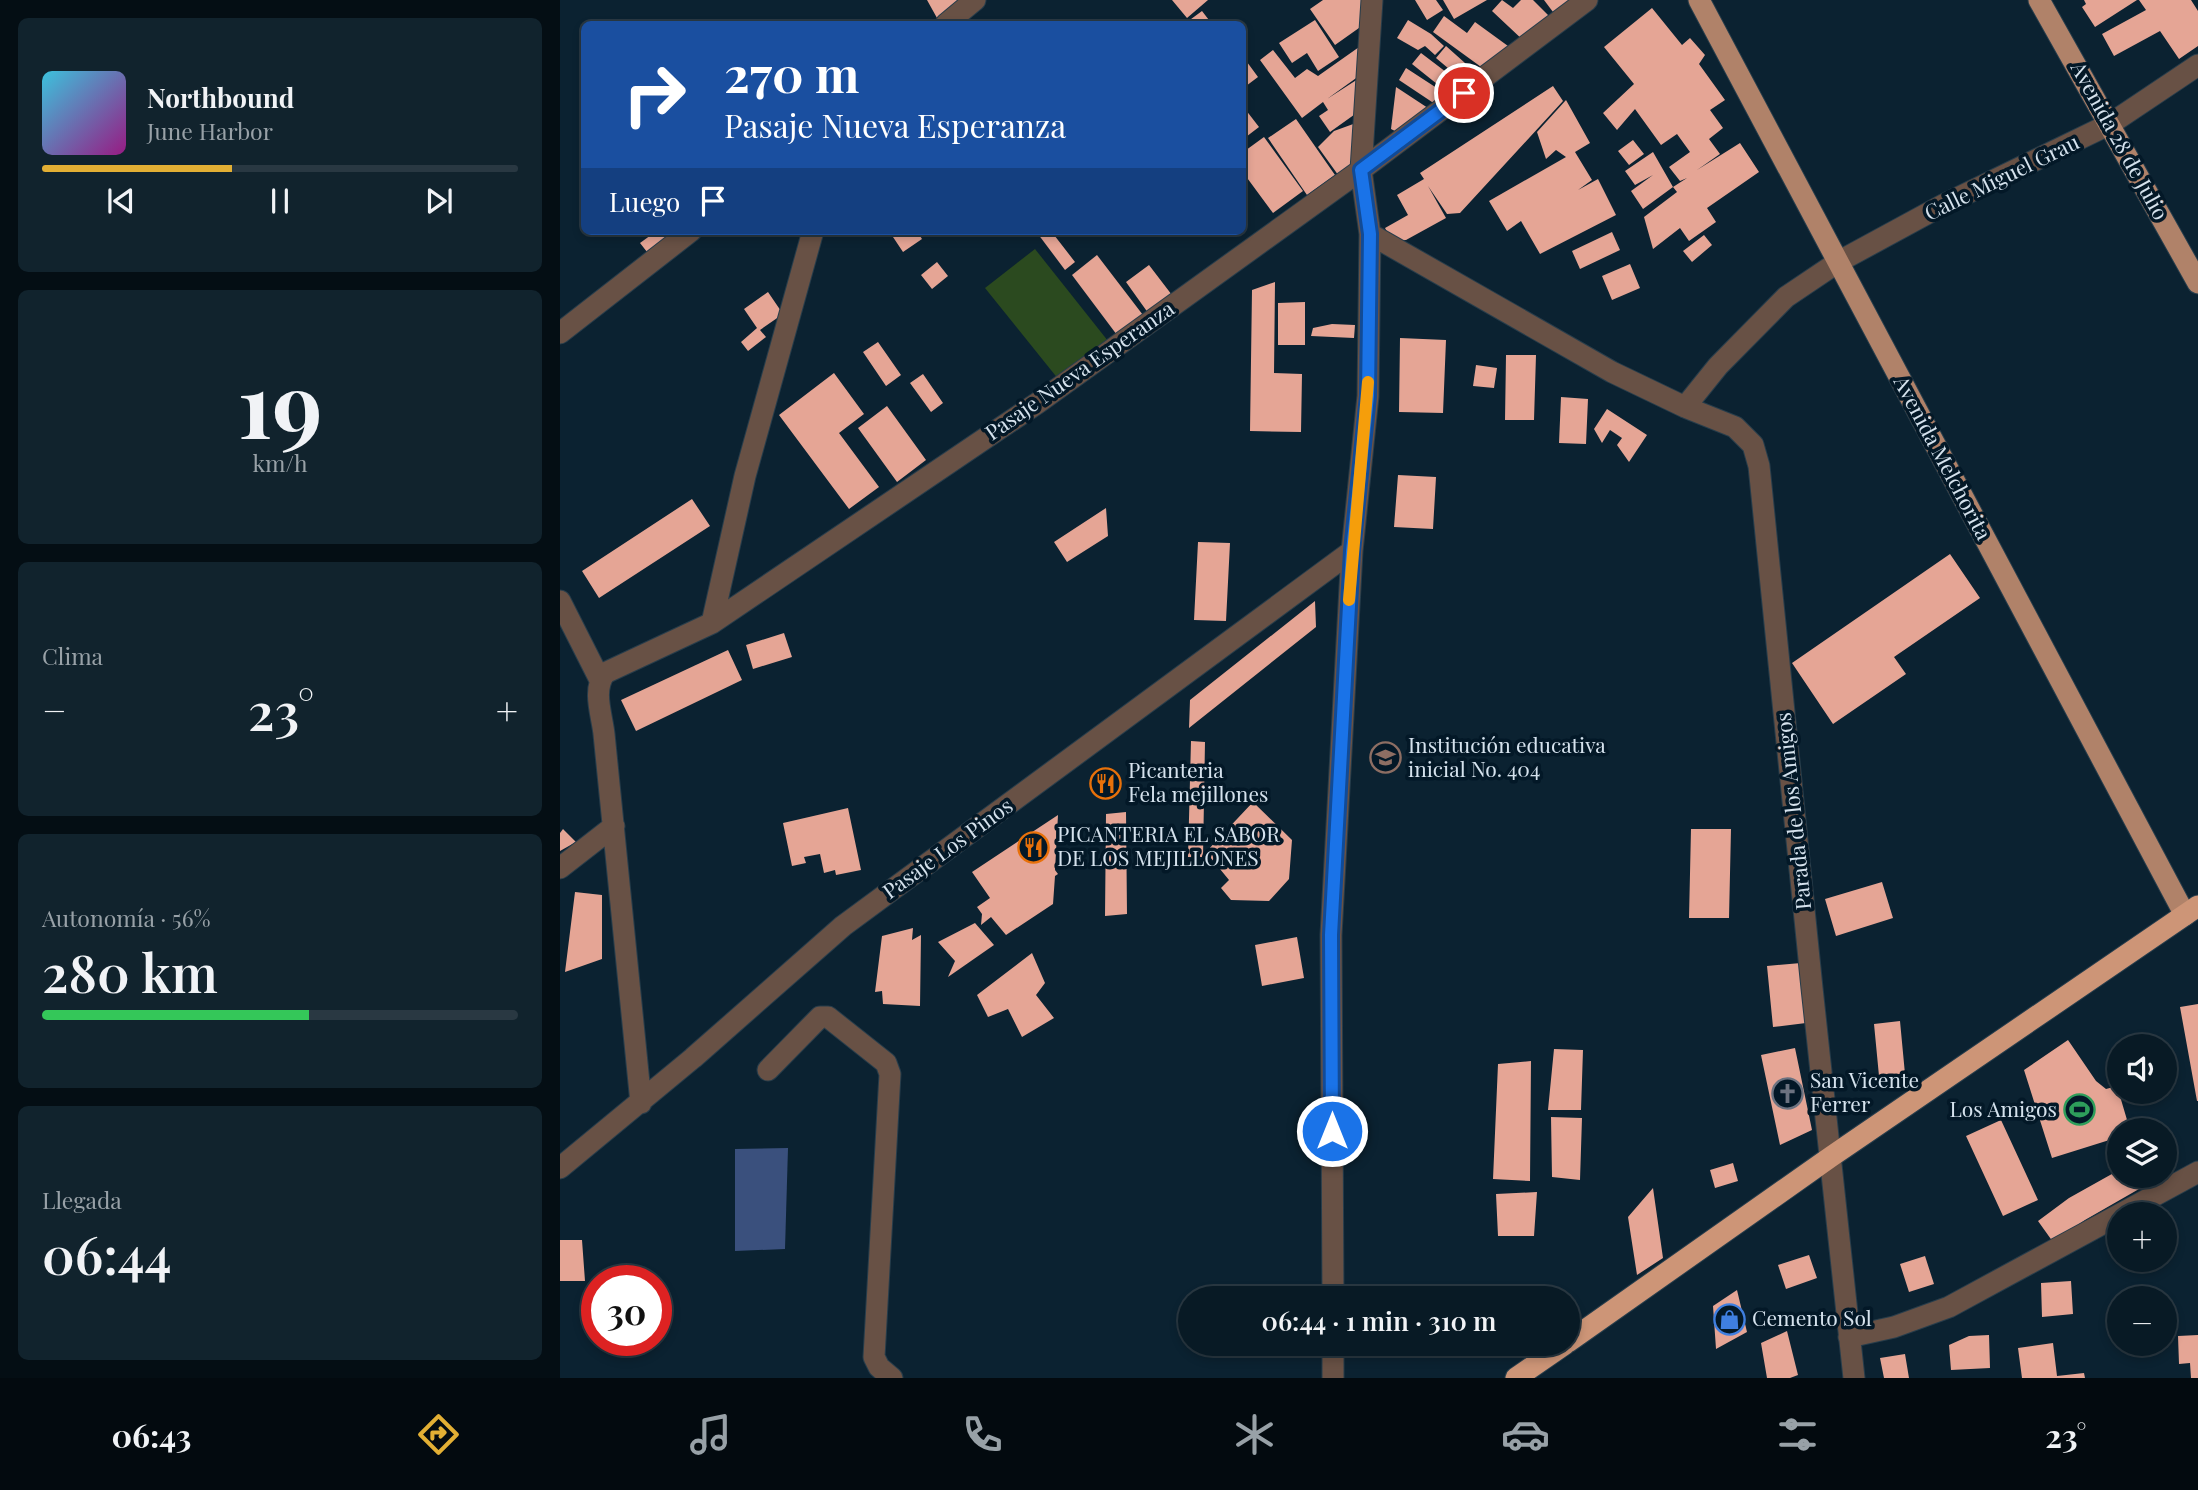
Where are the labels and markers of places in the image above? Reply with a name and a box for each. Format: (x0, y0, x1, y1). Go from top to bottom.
pin (1434, 63, 1494, 123)
place label: Institución educativa inicial No. 404 (1408, 730, 1606, 782)
school or university icon: Institución educativa inicial No. 404 (1368, 741, 1402, 775)
place label: Picanteria Fela mejillones (1128, 755, 1268, 807)
restaurant icon: Picanteria Fela mejillones (1088, 766, 1122, 800)
place label: PICANTERIA EL SABOR DE LOS MEJILLONES (1057, 819, 1280, 871)
restaurant icon: PICANTERIA EL SABOR DE LOS MEJILLONES (1017, 830, 1051, 864)
place label: San Vicente Ferrer (1810, 1065, 1919, 1117)
church icon: San Vicente Ferrer (1770, 1076, 1804, 1110)
sports icon: Los Amigos (2063, 1093, 2097, 1127)
place label: Los Amigos (1949, 1094, 2057, 1122)
shop icon: Cemento Sol (1712, 1302, 1746, 1336)
place label: Cemento Sol (1752, 1303, 1872, 1331)

